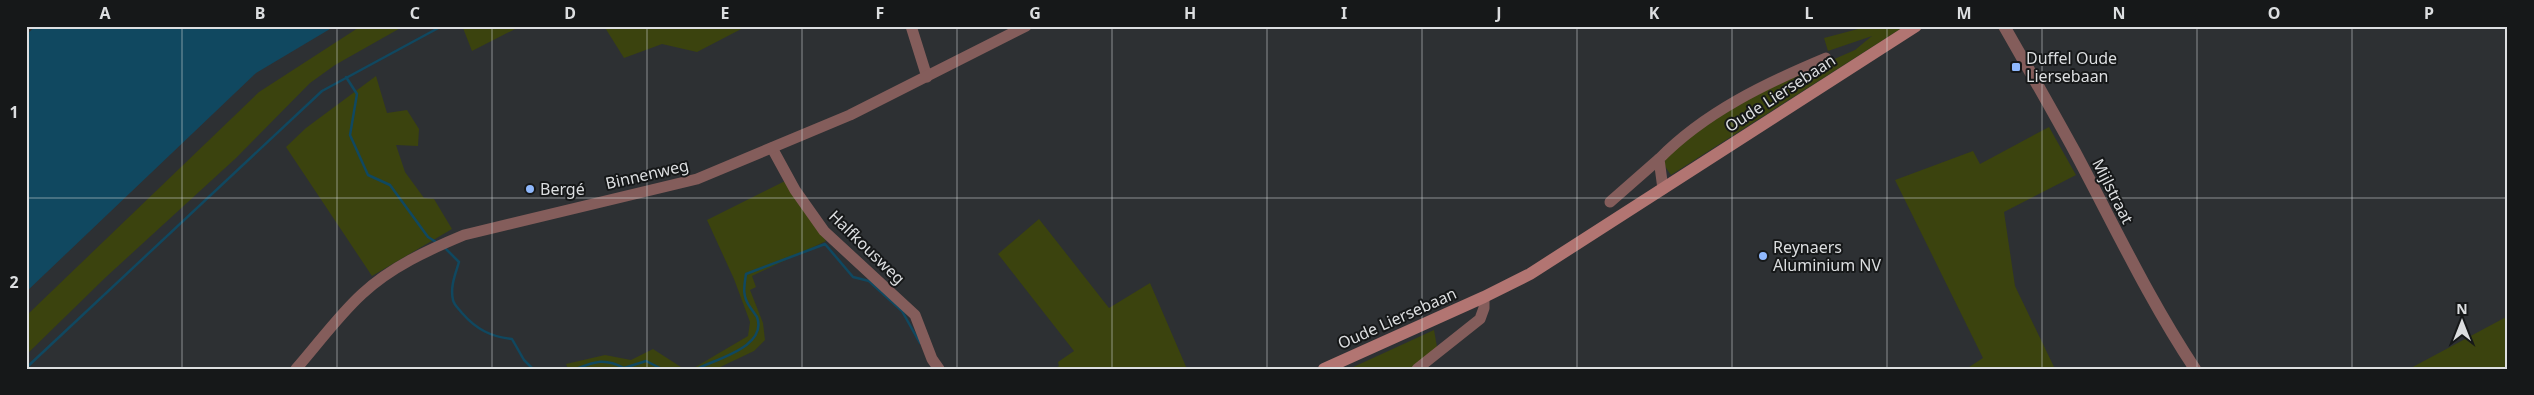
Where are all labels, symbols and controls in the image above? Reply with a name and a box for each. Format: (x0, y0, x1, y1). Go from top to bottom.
text: A (99, 2, 111, 24)
text: B (255, 2, 265, 24)
text: C (410, 2, 420, 24)
text: D (564, 2, 576, 24)
text: E (721, 2, 730, 24)
text: F (876, 2, 884, 24)
text: G (1029, 2, 1041, 24)
text: H (1184, 2, 1196, 24)
text: I (1341, 2, 1347, 24)
text: J (1494, 2, 1502, 24)
text: K (1649, 2, 1660, 24)
text: L (1805, 2, 1814, 24)
text: M (1956, 2, 1972, 24)
text: N (2112, 2, 2126, 24)
text: O (2268, 2, 2280, 24)
text: P (2424, 2, 2434, 24)
place label: Duffel Oude Liersebaan (2026, 47, 2117, 87)
street label: Oude Liersebaan (1720, 49, 1840, 137)
marker: Duffel Oude Liersebaan (2010, 61, 2022, 73)
text: 1 (9, 101, 19, 123)
street label: Binnenweg (603, 154, 691, 194)
street label: Mijlstraat (2087, 155, 2139, 228)
place label: Bergé (540, 178, 585, 200)
marker: Bergé (524, 183, 536, 195)
street label: Halfkousweg (824, 205, 910, 289)
place label: Reynaers Aluminium NV (1773, 236, 1882, 276)
marker: Reynaers Aluminium NV (1757, 250, 1769, 262)
text: 2 (9, 271, 19, 293)
street label: Oude Liersebaan (1334, 282, 1460, 354)
north arrow (2436, 298, 2486, 348)
text: N (2456, 299, 2468, 318)

